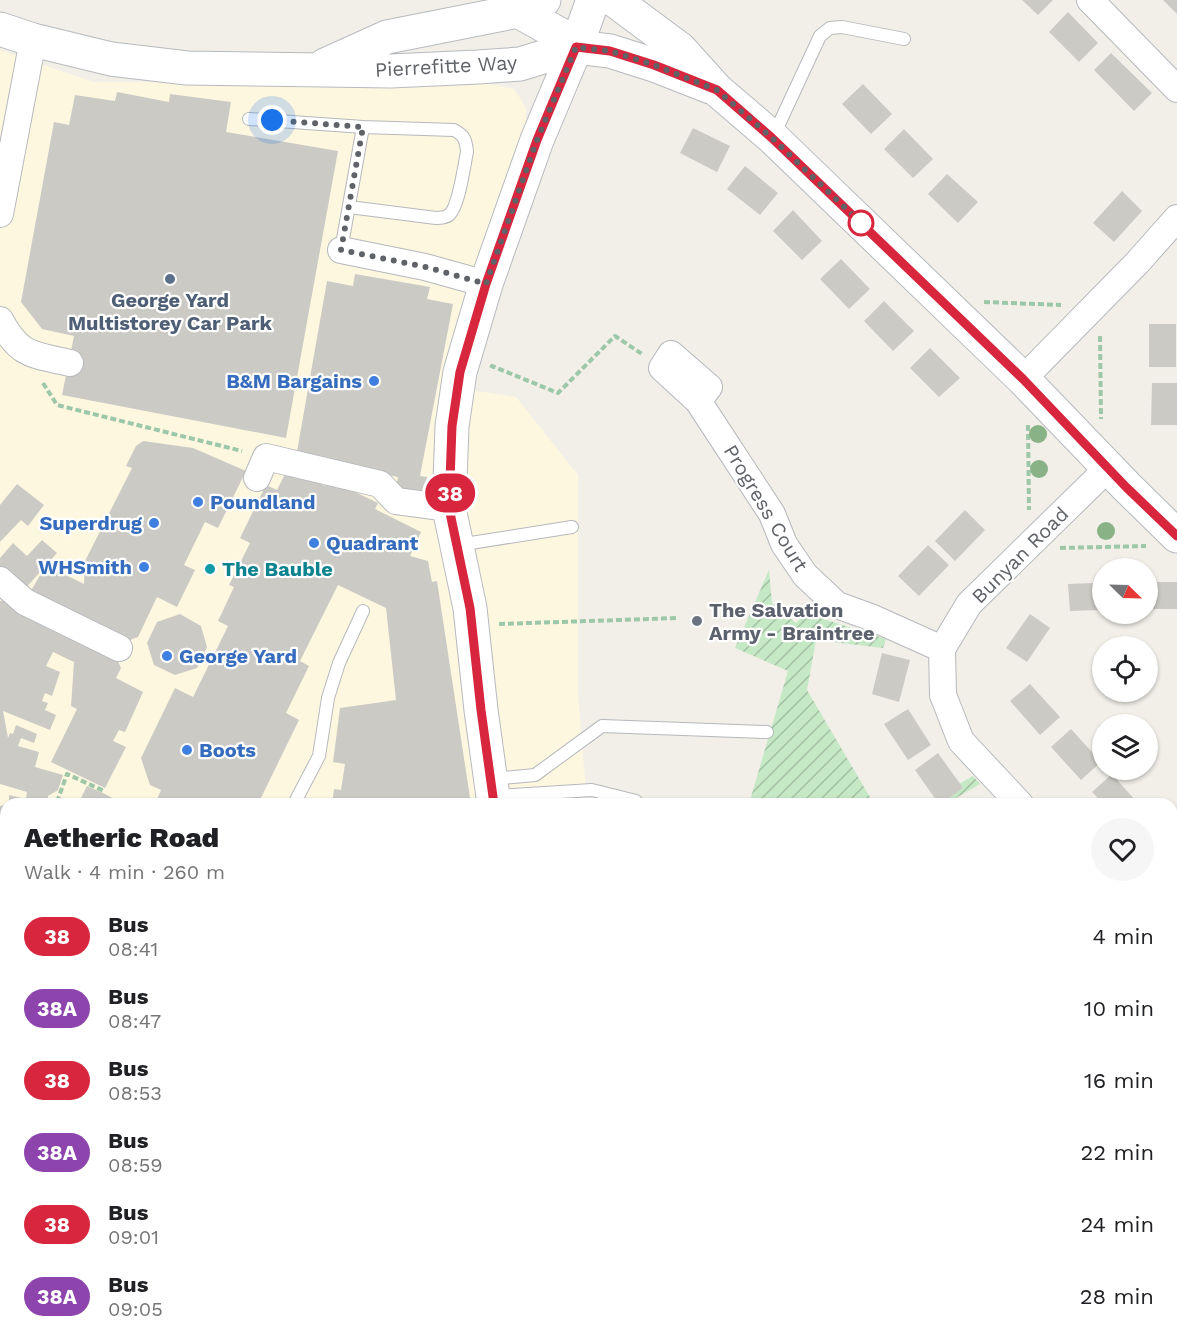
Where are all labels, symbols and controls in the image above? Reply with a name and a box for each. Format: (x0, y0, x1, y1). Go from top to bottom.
street label: Pierrefitte Way (374, 50, 518, 82)
your location (257, 105, 287, 135)
unlabelled marker (848, 210, 874, 236)
marker: George Yard Multistorey Car Park (163, 272, 177, 286)
place label: George Yard Multistorey Car Park (68, 288, 273, 335)
place label: B&M Bargains (226, 369, 362, 393)
marker: B&M Bargains (367, 374, 381, 388)
street label: Progress Court (719, 440, 814, 576)
line badge: 38 (423, 474, 477, 512)
text: 38 (437, 481, 463, 506)
place label: Poundland (210, 490, 316, 514)
marker: Poundland (191, 495, 205, 509)
street label: Bunyan Road (967, 502, 1073, 608)
place label: Superdrug (39, 511, 143, 535)
marker: Superdrug (147, 516, 161, 530)
place label: Quadrant (326, 531, 419, 555)
marker: Quadrant (307, 536, 321, 550)
place label: WHSmith (38, 555, 132, 579)
place label: The Bauble (222, 557, 333, 581)
north arrow (1092, 558, 1158, 624)
map controls (1092, 558, 1158, 780)
marker: WHSmith (137, 560, 151, 574)
marker: The Bauble (203, 562, 217, 576)
place label: The Salvation Army - Braintree (709, 598, 875, 645)
marker: The Salvation Army - Braintree (690, 614, 704, 628)
button: locate (1092, 636, 1158, 702)
place label: George Yard (179, 644, 297, 668)
marker: George Yard (160, 649, 174, 663)
button: layers (1092, 714, 1158, 780)
place label: Boots (199, 738, 256, 762)
marker: Boots (180, 743, 194, 757)
button: heart (1091, 818, 1154, 881)
text: Aetheric Road (24, 821, 219, 854)
text: Walk · 4 min · 260 m (24, 860, 225, 884)
text: Bus (108, 912, 148, 937)
text: 38 (44, 924, 70, 949)
text: 4 min (1093, 924, 1154, 949)
text: 08:41 (108, 937, 158, 961)
text: Bus (108, 984, 148, 1009)
text: 38A (37, 996, 77, 1021)
text: 10 min (1084, 996, 1154, 1021)
text: 08:47 (108, 1009, 161, 1033)
text: Bus (108, 1056, 148, 1081)
text: 38 (44, 1068, 70, 1093)
text: 16 min (1084, 1068, 1154, 1093)
text: 08:53 (108, 1081, 162, 1105)
text: Bus (108, 1128, 148, 1153)
text: 38A (37, 1140, 77, 1165)
text: 22 min (1080, 1140, 1154, 1165)
text: 08:59 (108, 1153, 163, 1177)
text: Bus (108, 1200, 148, 1225)
text: 38 (44, 1212, 70, 1237)
text: 24 min (1080, 1212, 1154, 1237)
text: 09:01 (108, 1225, 159, 1249)
text: Bus (108, 1272, 148, 1297)
text: 38A (37, 1284, 77, 1309)
text: 28 min (1080, 1284, 1154, 1309)
text: 09:05 (108, 1297, 163, 1321)

